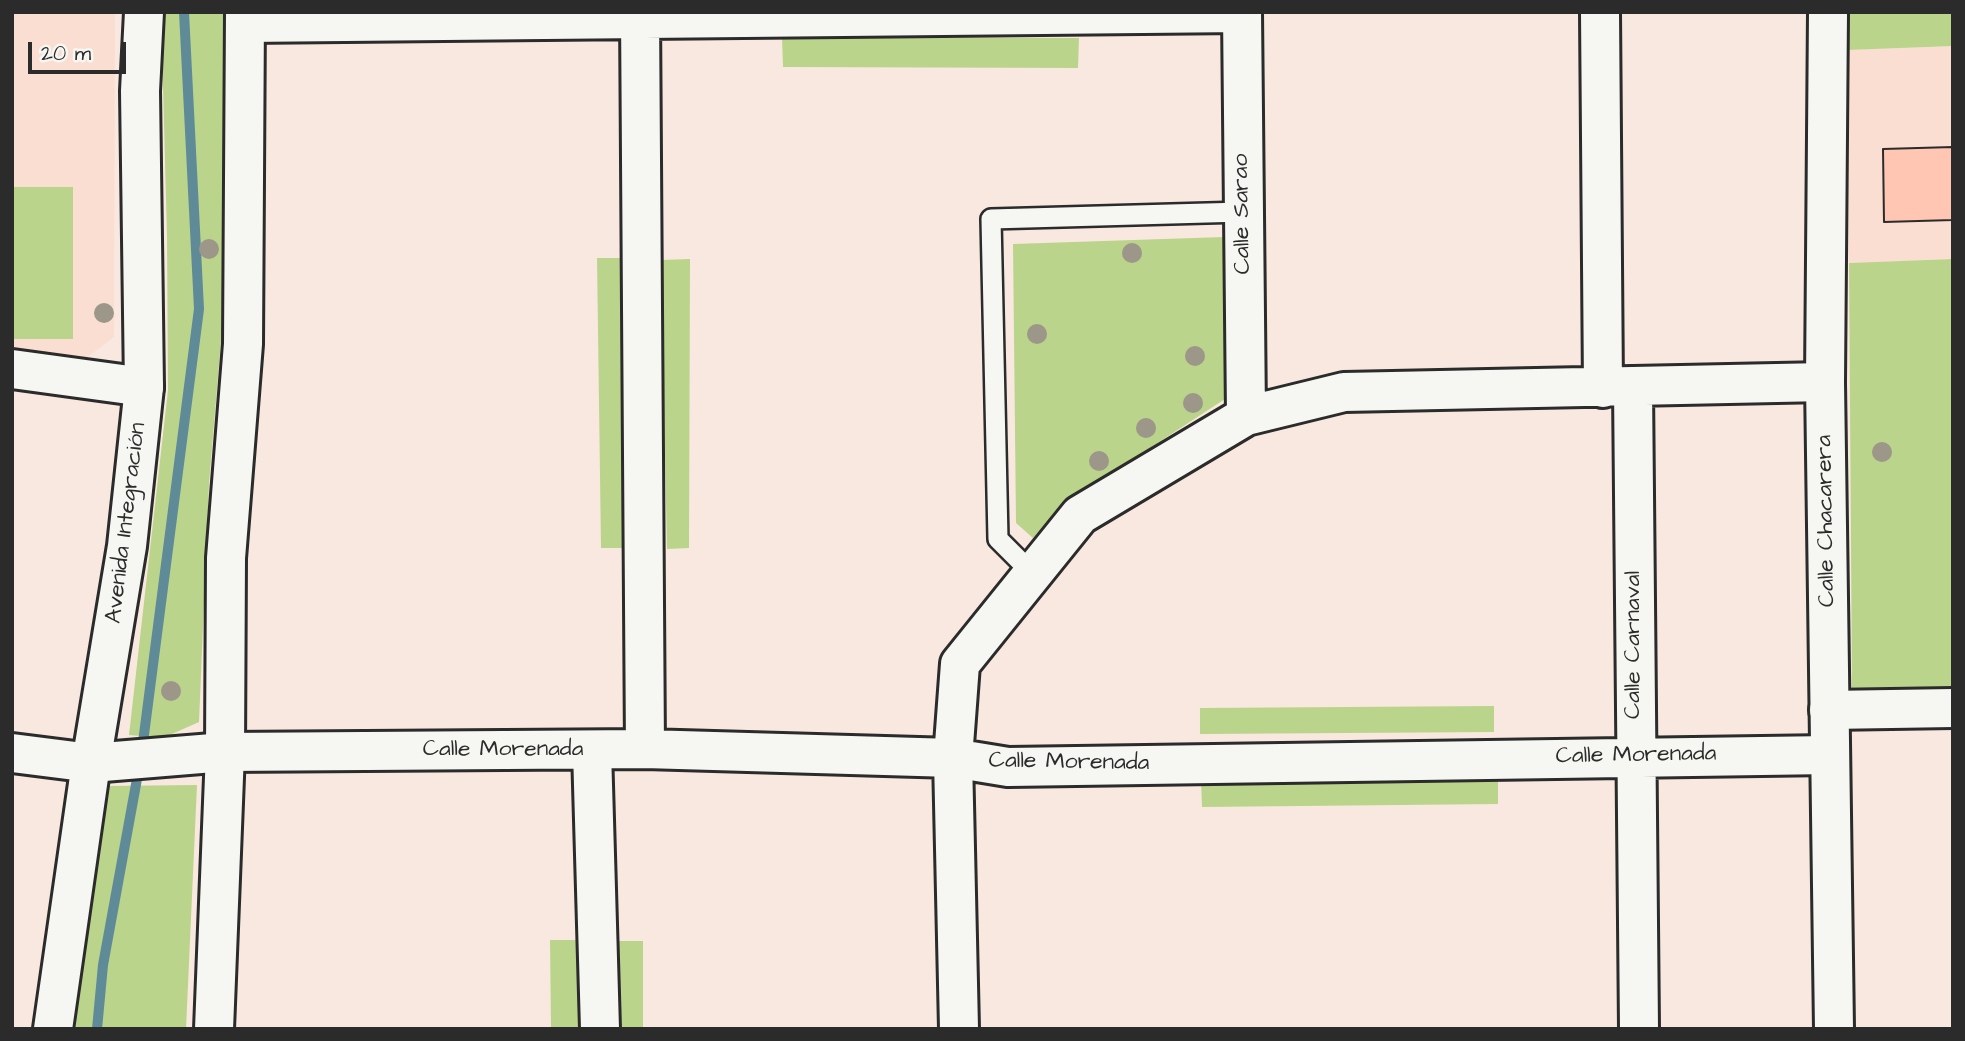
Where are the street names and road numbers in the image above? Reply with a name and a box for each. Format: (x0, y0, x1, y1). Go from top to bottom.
street label: Calle Sarao (1228, 153, 1258, 275)
street label: Avenida Integración (101, 421, 153, 625)
street label: Calle Chacarera (1812, 435, 1842, 607)
street label: Calle Carnaval (1620, 571, 1648, 719)
street label: Calle Morenada (423, 736, 583, 764)
street label: Calle Morenada (1555, 741, 1717, 771)
street label: Calle Morenada (988, 748, 1150, 778)

